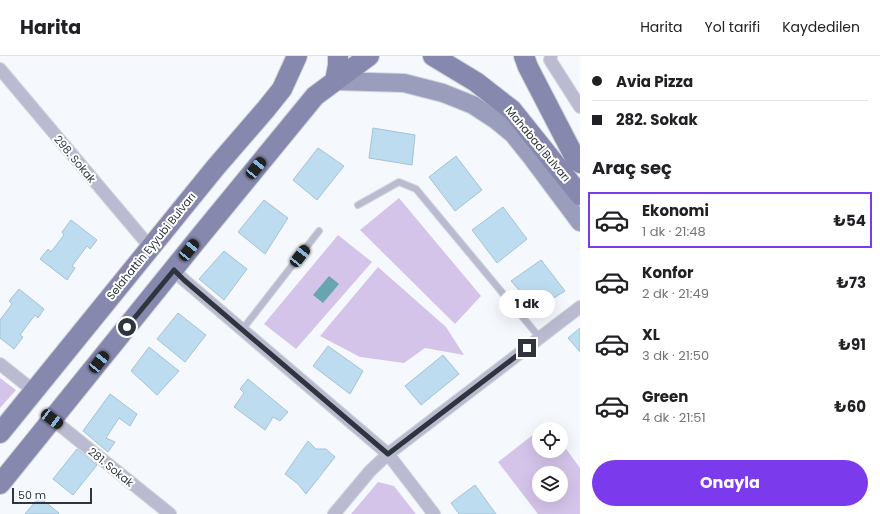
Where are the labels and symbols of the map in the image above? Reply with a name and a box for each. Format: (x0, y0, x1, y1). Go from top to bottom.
street label: Mahabad Bulvarı (502, 103, 574, 185)
street label: 298. Sokak (50, 132, 100, 186)
car (244, 155, 268, 181)
street label: Selahattin Eyyubi Bulvarı (103, 189, 199, 303)
car (177, 237, 201, 263)
car (288, 243, 312, 269)
callout: 1 dk (499, 290, 555, 318)
route start (118, 318, 136, 336)
route end (518, 339, 536, 357)
car (87, 349, 111, 375)
car (39, 407, 65, 431)
street label: 281. Sokak (85, 444, 137, 491)
scale bar (12, 486, 92, 505)

